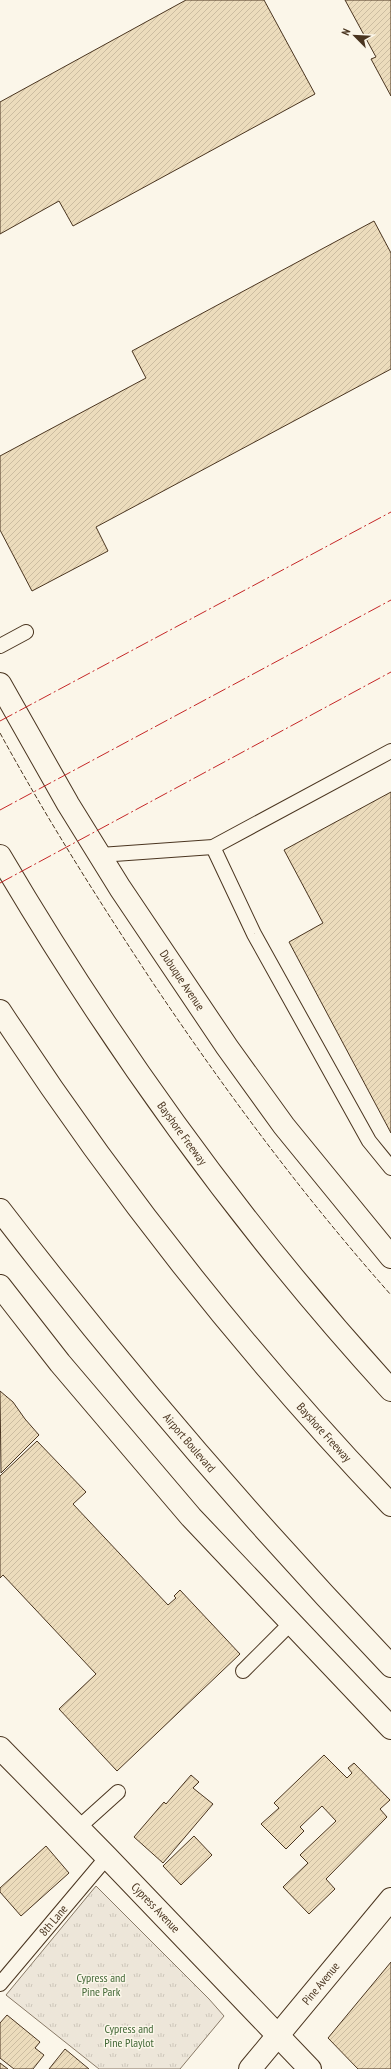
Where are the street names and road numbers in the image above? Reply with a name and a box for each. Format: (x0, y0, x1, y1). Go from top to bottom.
street label: Dubuque Avenue (157, 947, 208, 1013)
street label: Bayshore Freeway (154, 1099, 211, 1168)
street label: Bayshore Freeway (294, 1399, 355, 1465)
street label: Airport Boulevard (160, 1410, 219, 1475)
street label: Cypress Avenue (128, 1879, 183, 1936)
street label: 8th Lane (36, 1901, 71, 1939)
street label: Pine Avenue (298, 1959, 343, 2008)

